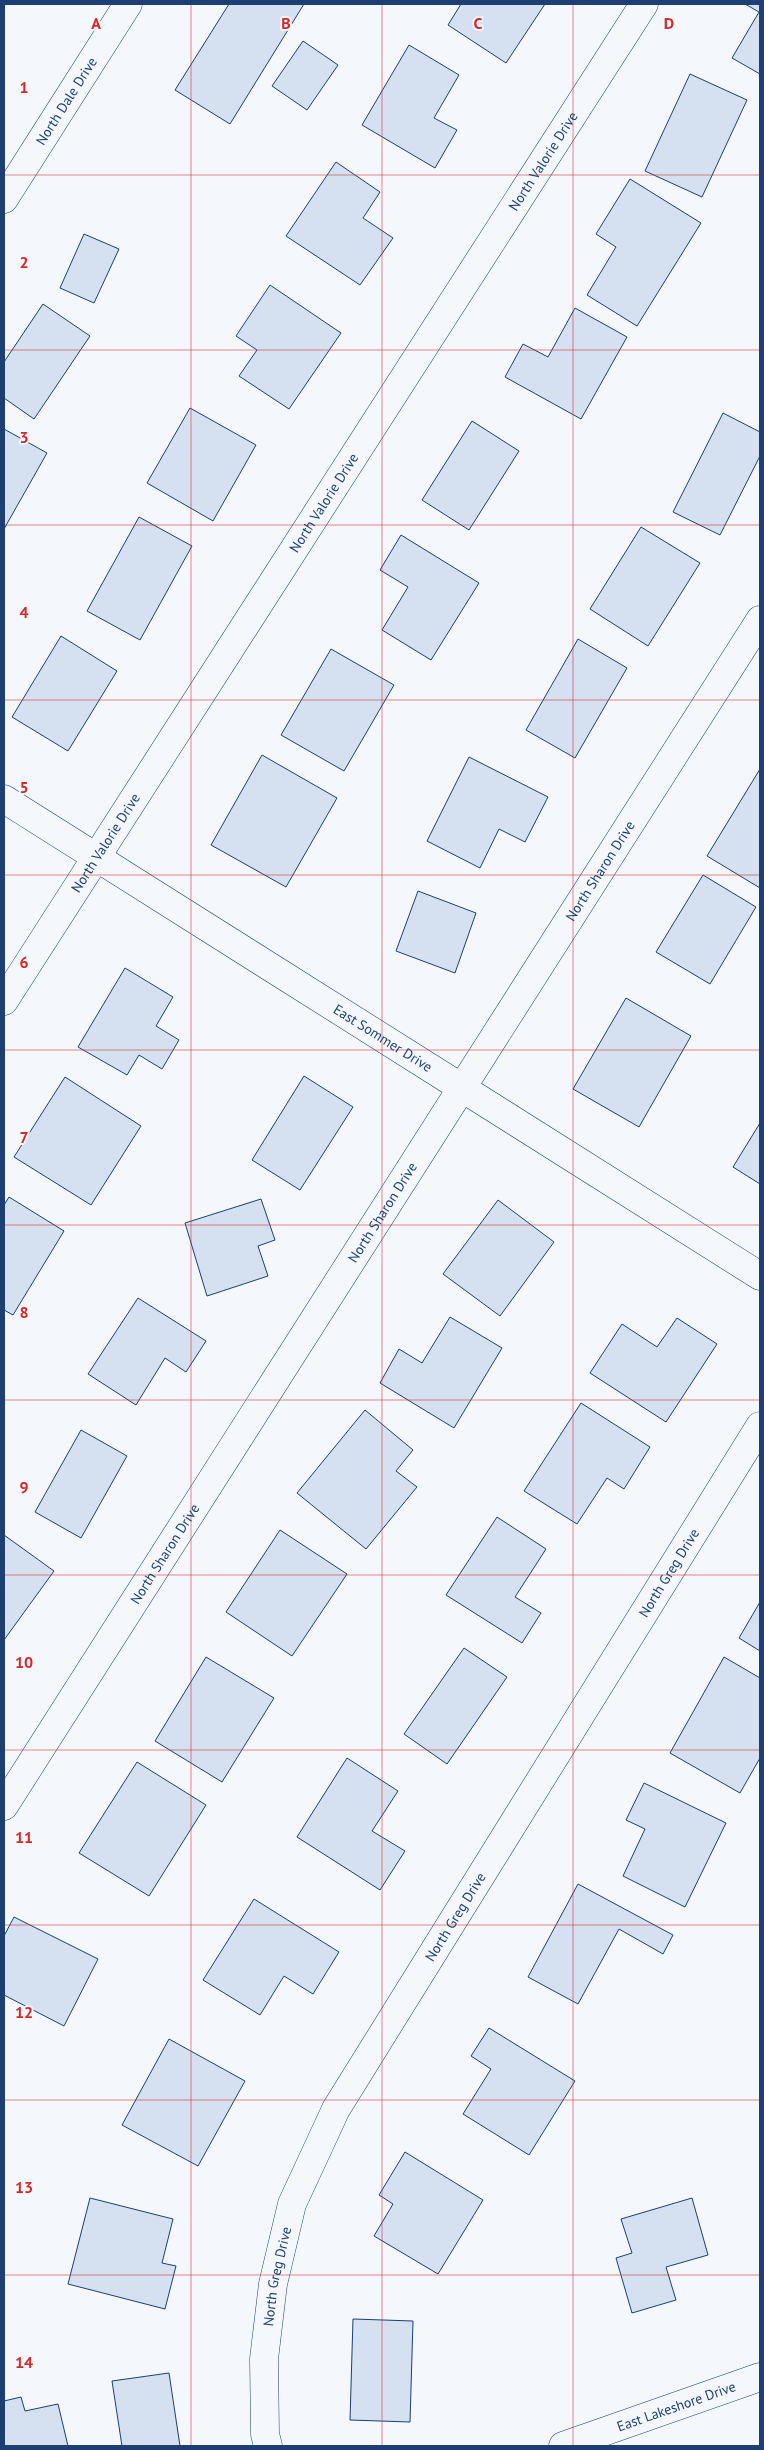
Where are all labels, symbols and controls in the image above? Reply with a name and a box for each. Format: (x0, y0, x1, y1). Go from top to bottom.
text: A (91, 13, 101, 33)
text: B (281, 13, 291, 33)
text: C (474, 13, 483, 33)
text: D (664, 13, 674, 33)
street label: North Dale Drive (32, 54, 101, 148)
text: 1 (19, 77, 29, 97)
street label: North Valorie Drive (505, 108, 582, 214)
text: 2 (19, 252, 29, 272)
text: 3 (19, 427, 29, 447)
street label: North Valorie Drive (285, 450, 362, 556)
text: 4 (19, 602, 29, 622)
text: 5 (19, 777, 29, 797)
street label: North Valorie Drive (67, 790, 144, 896)
street label: North Sharon Drive (561, 817, 639, 924)
text: 6 (19, 952, 29, 972)
street label: East Sommer Drive (330, 1000, 436, 1076)
text: 7 (19, 1127, 29, 1147)
street label: North Sharon Drive (344, 1159, 421, 1266)
text: 8 (19, 1302, 29, 1322)
text: 9 (19, 1477, 29, 1497)
street label: North Sharon Drive (126, 1500, 203, 1607)
street label: North Greg Drive (635, 1525, 703, 1621)
text: 10 (15, 1652, 33, 1672)
text: 11 (15, 1827, 33, 1847)
street label: North Greg Drive (421, 1869, 490, 1965)
text: 12 (15, 2002, 33, 2022)
text: 13 (15, 2177, 33, 2197)
street label: North Greg Drive (259, 2225, 295, 2327)
text: 14 (15, 2352, 33, 2372)
street label: East Lakeshore Drive (614, 2377, 738, 2435)

